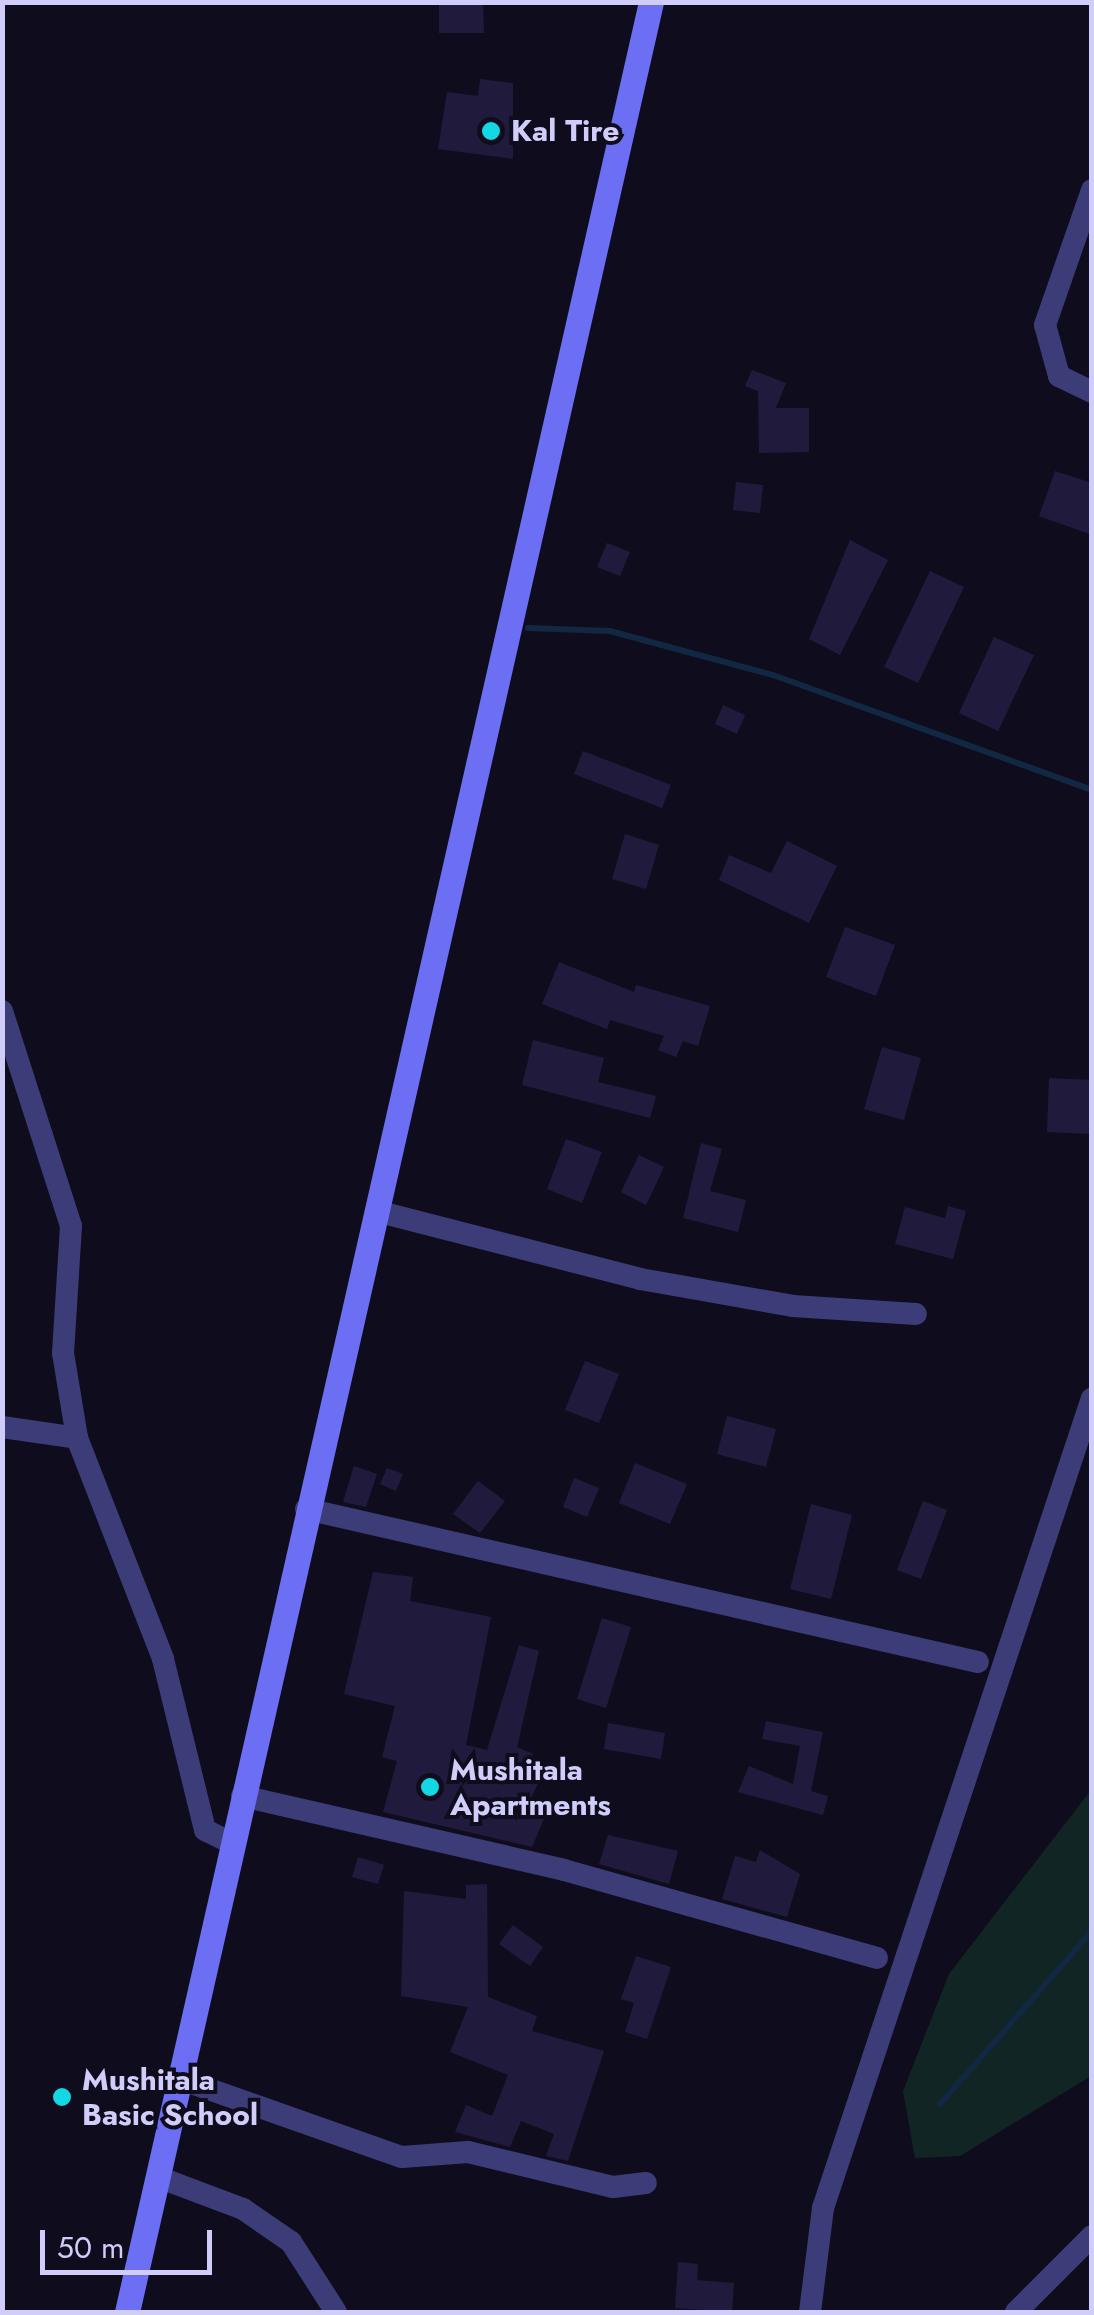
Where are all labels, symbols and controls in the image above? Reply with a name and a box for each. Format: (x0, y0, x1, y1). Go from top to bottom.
place label: Kal Tire (511, 113, 619, 149)
marker: Kal Tire (480, 120, 502, 142)
place label: Mushitala Apartments (450, 1752, 611, 1822)
marker: Mushitala Apartments (419, 1776, 441, 1798)
place label: Mushitala Basic School (82, 2062, 258, 2132)
marker: Mushitala Basic School (51, 2086, 73, 2108)
scale bar (45, 2210, 218, 2272)
text: 50 m (57, 2226, 124, 2269)

